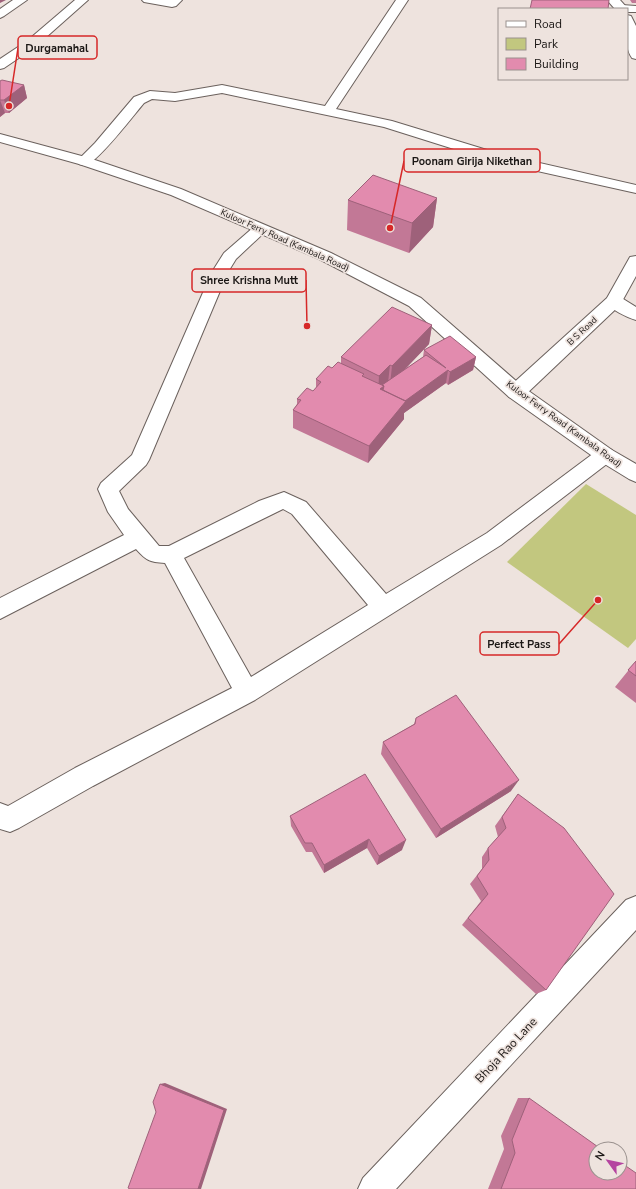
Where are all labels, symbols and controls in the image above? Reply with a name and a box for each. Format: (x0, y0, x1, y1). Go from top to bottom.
legend (498, 8, 628, 80)
text: Road (534, 16, 562, 32)
callout: Durgamahal (18, 36, 97, 59)
text: Park (534, 36, 559, 52)
text: Durgamahal (25, 41, 89, 56)
text: Building (534, 56, 579, 72)
callout: Poonam Girija Nikethan (404, 149, 540, 172)
text: Poonam Girija Nikethan (412, 154, 532, 169)
street label: Kuloor Ferry Road (Kambala Road) (219, 206, 351, 274)
callout: Shree Krishna Mutt (192, 269, 306, 292)
text: Shree Krishna Mutt (200, 273, 299, 288)
street label: B S Road (564, 314, 600, 348)
street label: Kuloor Ferry Road (Kambala Road) (504, 378, 624, 470)
callout: Perfect Pass (480, 632, 559, 655)
text: Perfect Pass (487, 637, 551, 652)
street label: Bhoja Rao Lane (471, 1014, 541, 1086)
north arrow (588, 1141, 628, 1181)
text: N (592, 1148, 609, 1163)

